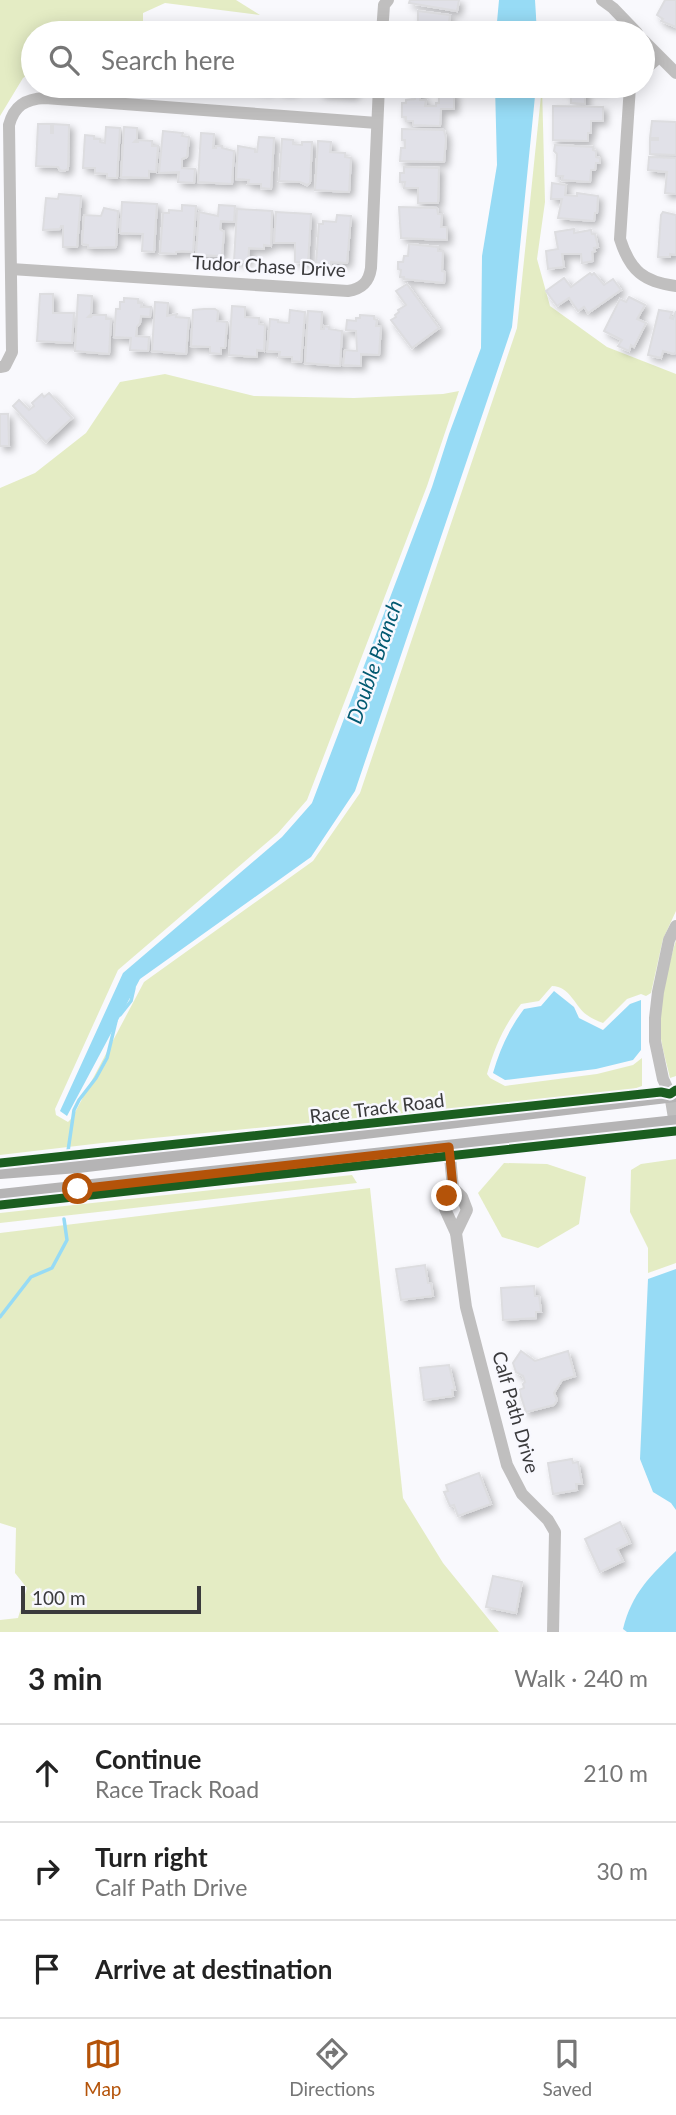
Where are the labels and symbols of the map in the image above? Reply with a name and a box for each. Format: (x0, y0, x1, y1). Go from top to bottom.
street label: Tudor Chase Drive (192, 250, 346, 281)
water label: Double Branch (341, 596, 406, 727)
street label: Race Track Road (308, 1088, 446, 1127)
route start (62, 1173, 93, 1204)
route end (431, 1180, 462, 1211)
street label: Calf Path Drive (488, 1348, 545, 1475)
scale bar (21, 1583, 201, 1615)

